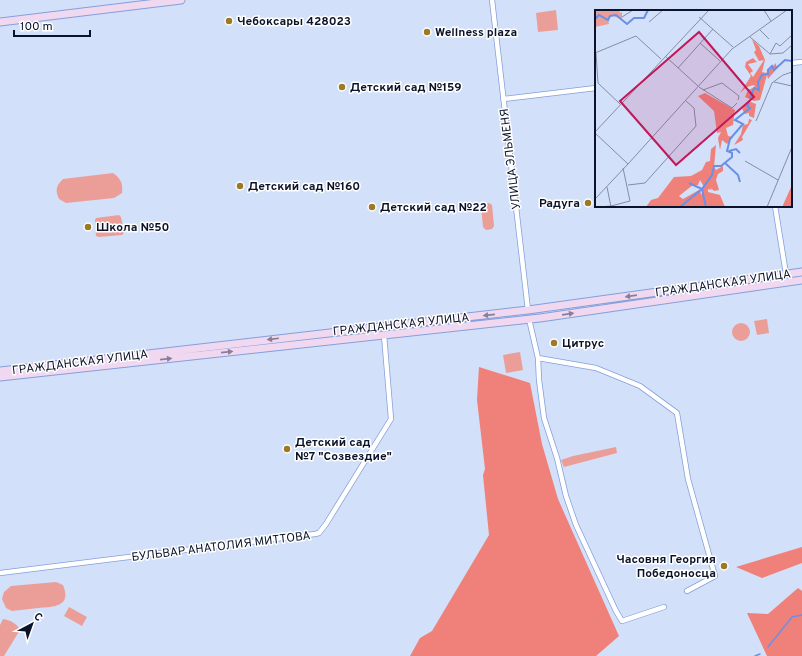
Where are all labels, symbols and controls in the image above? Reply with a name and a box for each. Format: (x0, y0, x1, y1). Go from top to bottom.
inset map (595, 10, 792, 207)
scale bar (14, 12, 90, 38)
place label: Чебоксары 428023 (237, 14, 351, 30)
marker: Чебоксары 428023 (224, 16, 234, 26)
text: 100 m (20, 19, 53, 35)
place label: Wellness plaza (435, 25, 517, 41)
marker: Wellness plaza (422, 27, 432, 37)
place label: Детский сад №159 (350, 80, 462, 96)
marker: Детский сад №159 (337, 82, 347, 92)
street label: УЛИЦА ЭЛЬМЕНЯ (497, 107, 525, 210)
place label: Детский сад №160 (248, 179, 360, 195)
marker: Детский сад №160 (235, 181, 245, 191)
place label: Радуга (539, 196, 580, 212)
marker: Радуга (583, 198, 593, 208)
place label: Детский сад №22 (380, 200, 487, 216)
marker: Детский сад №22 (367, 202, 377, 212)
place label: Школа №50 (96, 220, 169, 236)
marker: Школа №50 (83, 222, 93, 232)
street label: ГРАЖДАНСКАЯ УЛИЦА (654, 267, 792, 301)
one-way arrow (625, 293, 637, 299)
street label: ГРАЖДАНСКАЯ УЛИЦА (332, 310, 470, 340)
one-way arrow (483, 311, 495, 318)
one-way arrow (562, 311, 574, 317)
one-way arrow (267, 336, 279, 342)
place label: Цитрус (562, 336, 604, 352)
marker: Цитрус (549, 338, 559, 348)
street label: ГРАЖДАНСКАЯ УЛИЦА (11, 347, 149, 379)
one-way arrow (221, 349, 233, 355)
one-way arrow (160, 355, 172, 362)
place label: Детский сад №7 "Созвездие" (295, 435, 392, 465)
marker: Детский сад №7 "Созвездие" (282, 444, 292, 454)
street label: БУЛЬВАР АНАТОЛИЯ МИТТОВА (131, 528, 312, 566)
place label: Часовня Георгия Победоносца (616, 552, 716, 582)
marker: Часовня Георгия Победоносца (719, 561, 729, 571)
north arrow (12, 604, 52, 644)
text: С (31, 610, 45, 625)

